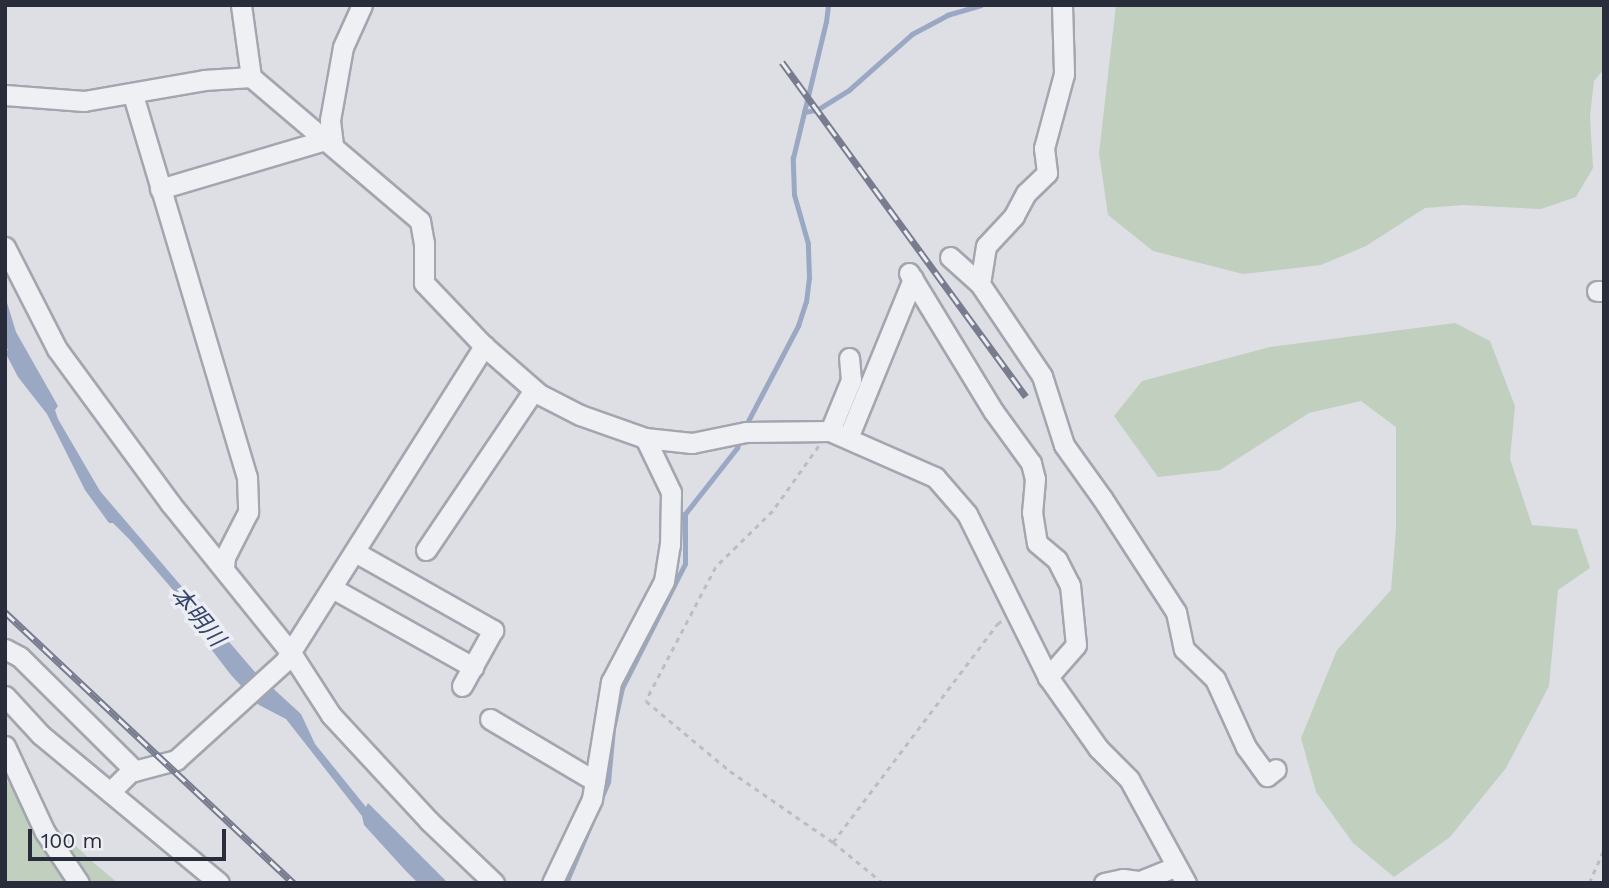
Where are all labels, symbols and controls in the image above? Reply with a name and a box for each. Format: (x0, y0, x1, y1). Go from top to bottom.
water label: 本明川 (164, 582, 230, 652)
scale bar (32, 814, 229, 858)
text: 100 m (41, 828, 103, 853)

